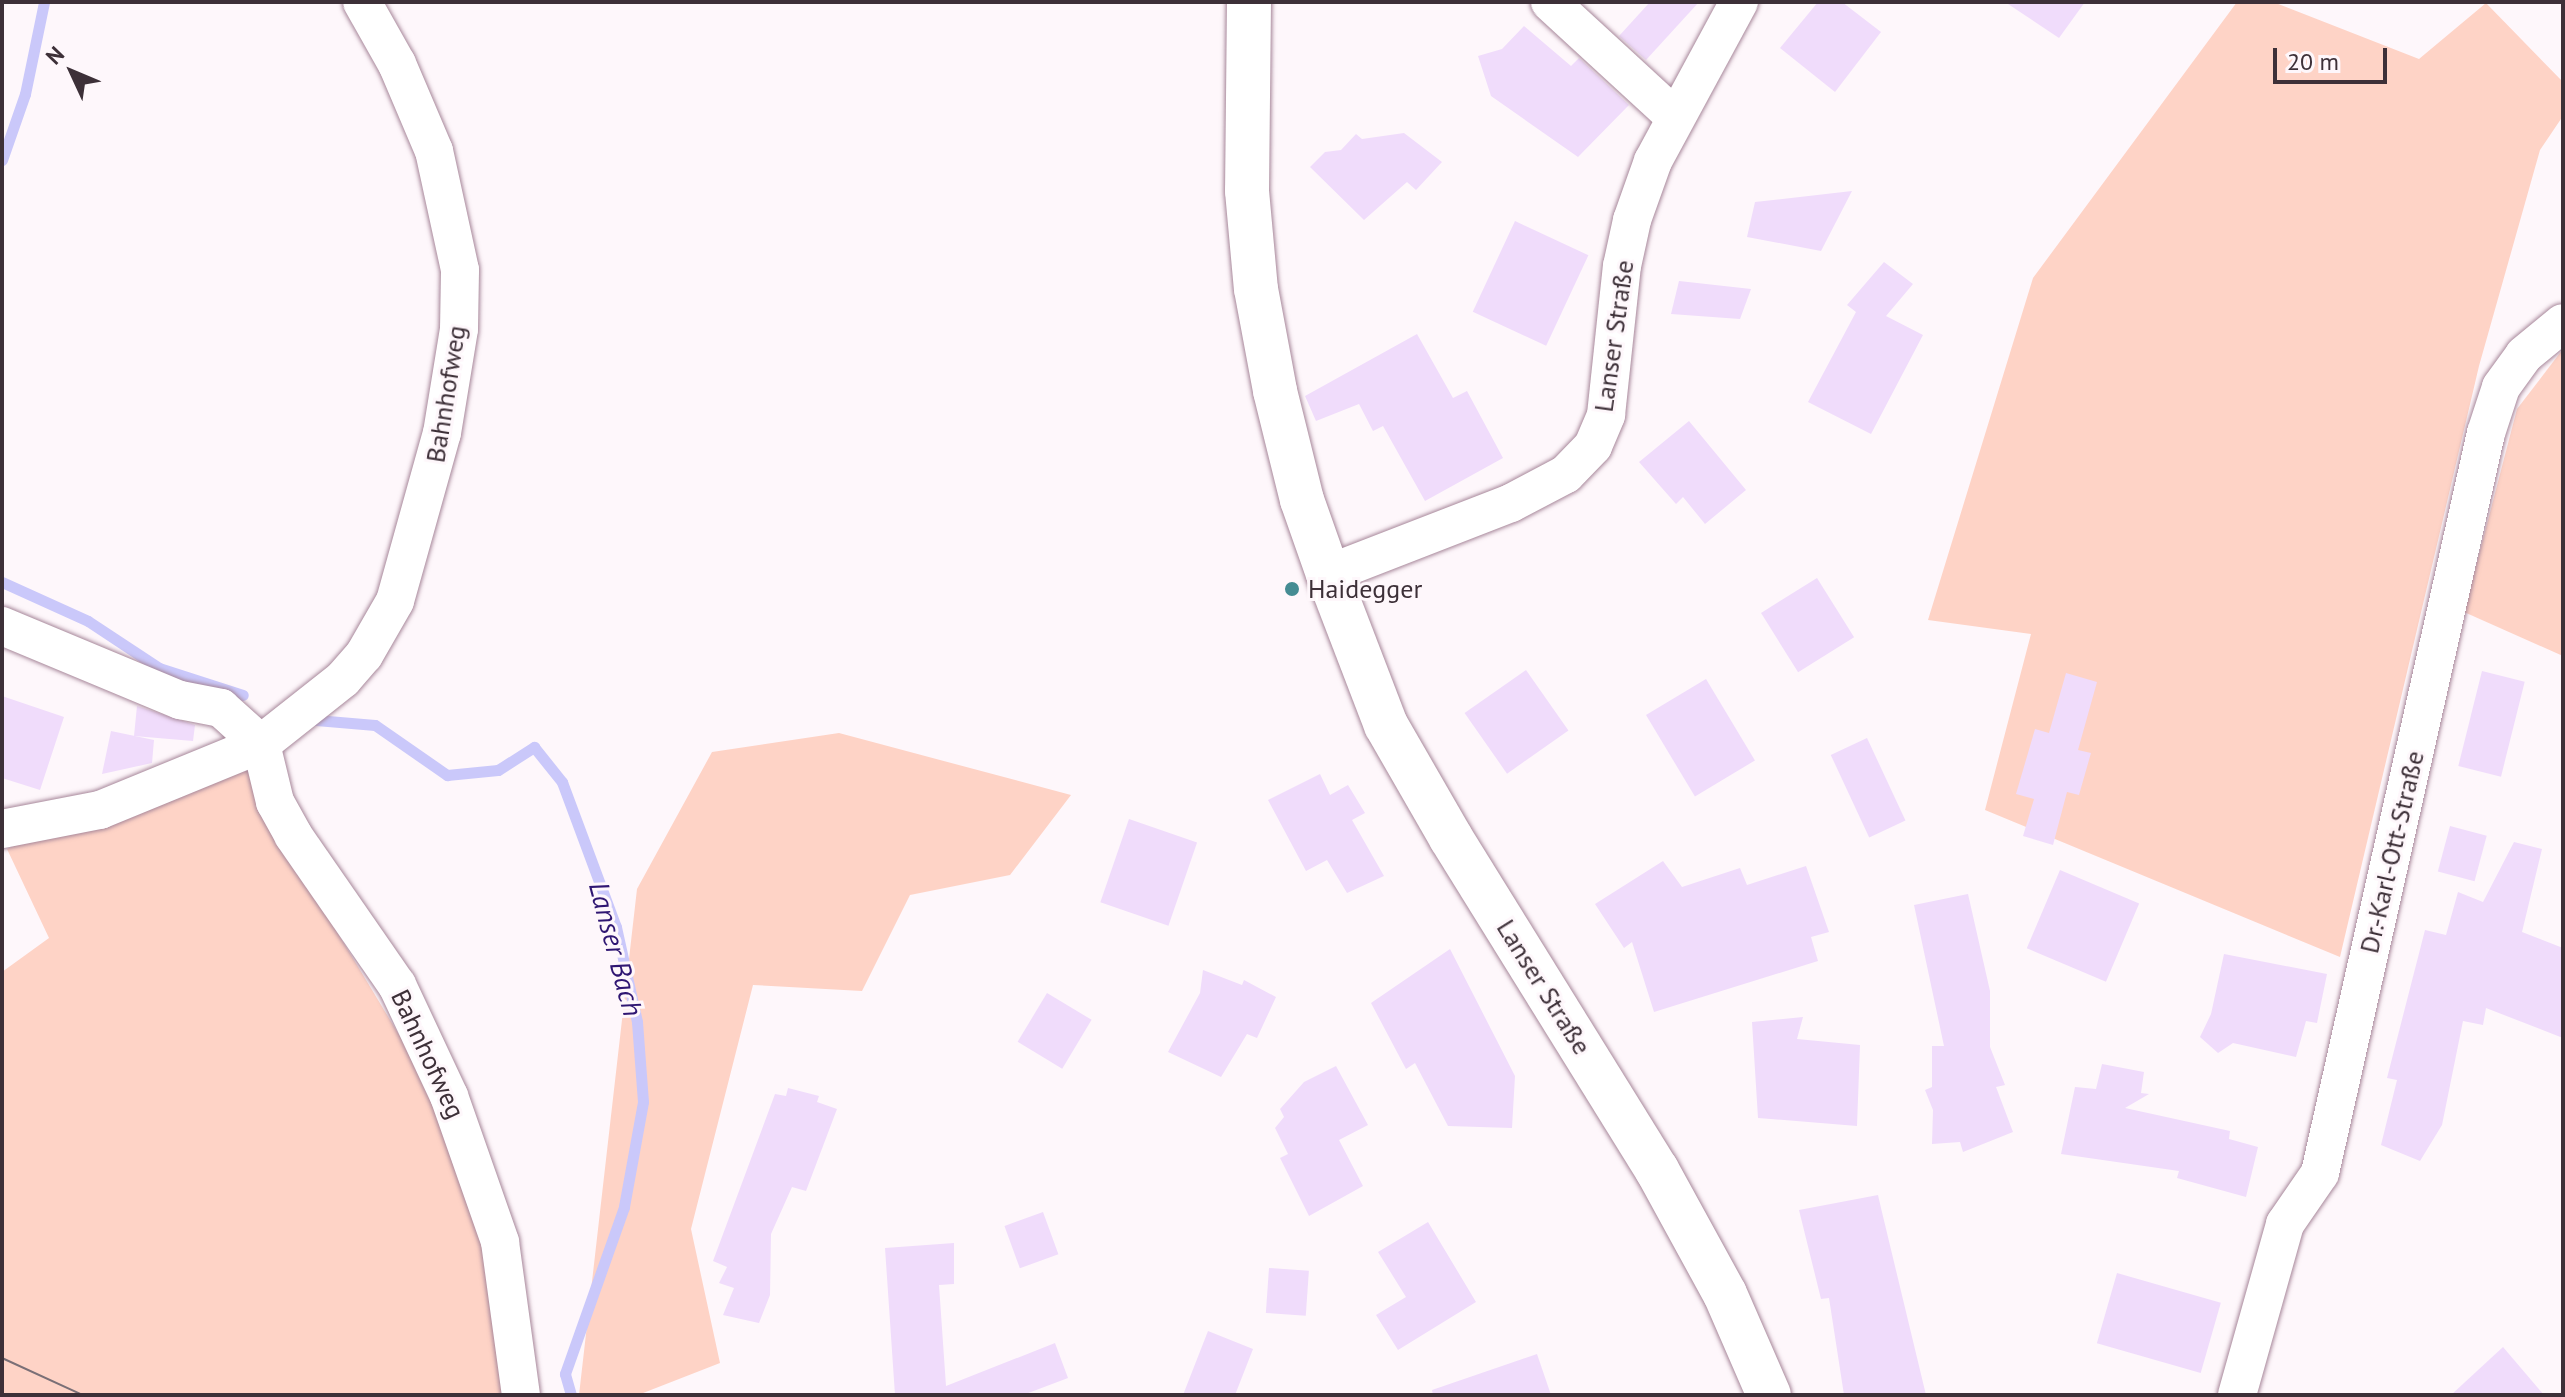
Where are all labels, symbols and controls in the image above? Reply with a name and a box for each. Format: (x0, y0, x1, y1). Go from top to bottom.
north arrow (32, 32, 112, 112)
scale bar (2277, 32, 2391, 82)
text: N (40, 40, 70, 70)
text: 20 m (2287, 46, 2339, 77)
street label: Lanser Straße (1588, 258, 1640, 414)
street label: Bahnhofweg (420, 323, 472, 465)
place label: Haidegger (1308, 573, 1422, 605)
marker: Haidegger (1283, 580, 1301, 598)
street label: Dr.-Karl-Ott-Straße (2354, 748, 2430, 956)
water label: Lanser Bach (582, 878, 650, 1020)
street label: Lanser Straße (1490, 914, 1598, 1060)
street label: Bahnhofweg (385, 985, 471, 1123)

